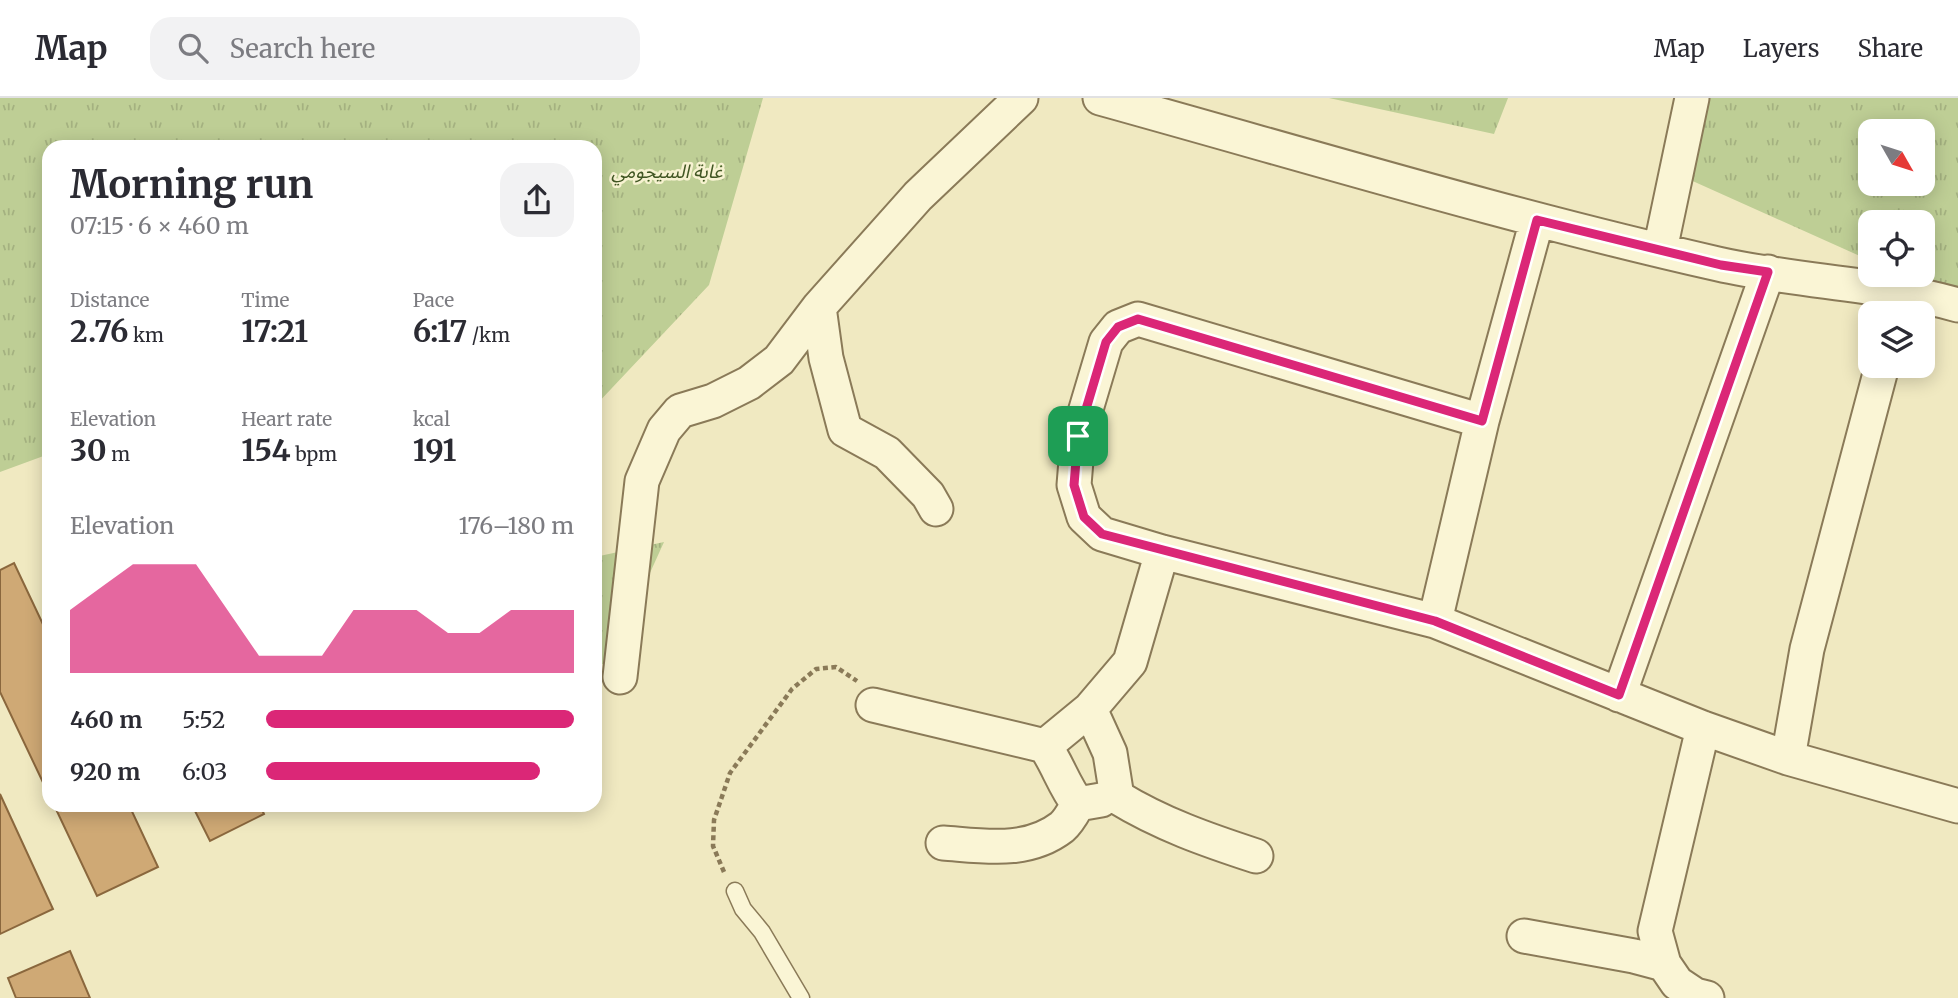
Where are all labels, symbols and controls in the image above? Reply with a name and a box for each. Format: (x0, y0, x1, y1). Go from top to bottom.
search box (150, 17, 640, 80)
text: Map (35, 28, 108, 69)
icon: search (174, 29, 212, 67)
text: Search here (230, 32, 375, 65)
text: Map (1654, 33, 1705, 64)
text: Layers (1743, 33, 1819, 64)
text: Share (1857, 33, 1923, 64)
north arrow (1858, 119, 1936, 196)
map controls (1858, 119, 1935, 378)
park label: غابة السيجومي (611, 159, 723, 186)
text: Morning run (70, 161, 313, 208)
button: share (500, 163, 574, 237)
button: locate (1858, 210, 1935, 287)
text: 07:15 · 6 × 460 m (70, 211, 249, 240)
text: Distance (70, 288, 149, 312)
text: Time (241, 288, 290, 312)
text: Pace (413, 288, 454, 312)
button: layers (1858, 301, 1935, 378)
text: 2.76 (70, 312, 128, 350)
text: 17:21 (241, 312, 308, 350)
text: 6:17 (413, 312, 467, 350)
text: km (128, 323, 164, 347)
text: /km (467, 323, 510, 347)
pin (1048, 406, 1108, 466)
text: Elevation (70, 407, 156, 431)
text: Heart rate (241, 407, 332, 431)
text: kcal (413, 407, 450, 431)
icon: arrive (1059, 417, 1097, 455)
text: 30 (70, 431, 107, 469)
text: 154 (241, 431, 291, 469)
text: 191 (413, 431, 456, 469)
text: m (107, 442, 130, 466)
text: bpm (291, 442, 337, 466)
text: Elevation (70, 511, 174, 540)
text: 176–180 m (458, 511, 574, 540)
text: 460 m (70, 705, 142, 734)
text: 5:52 (182, 705, 226, 734)
text: 920 m (70, 757, 141, 786)
text: 6:03 (182, 757, 227, 786)

